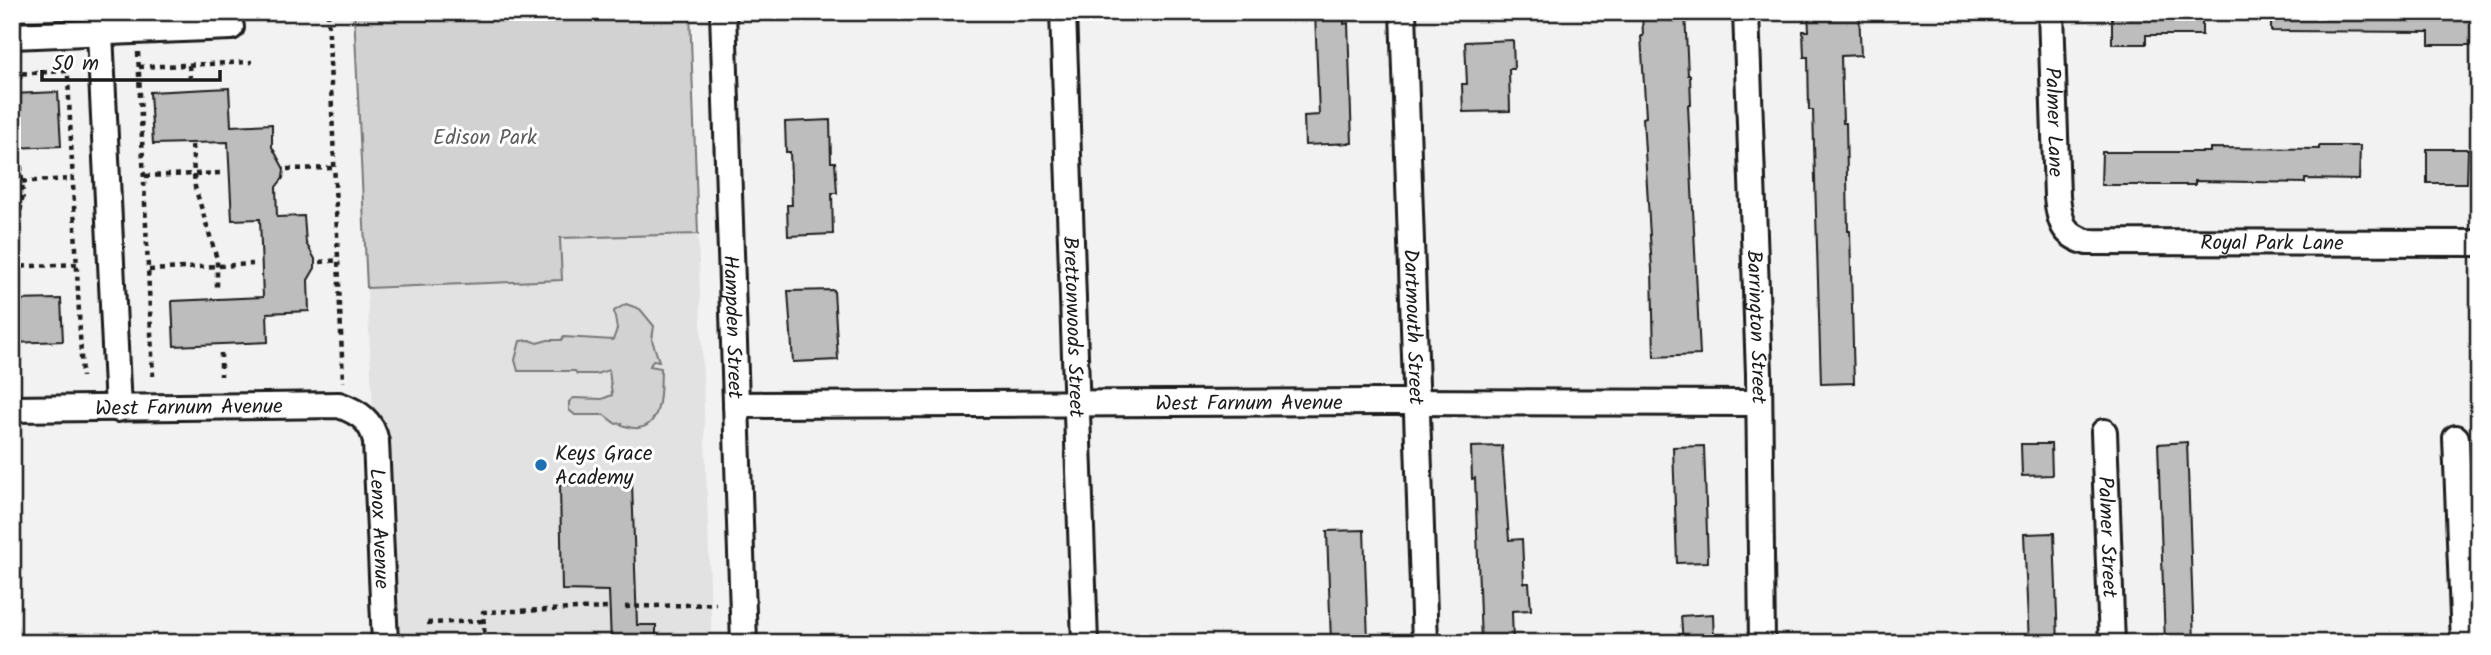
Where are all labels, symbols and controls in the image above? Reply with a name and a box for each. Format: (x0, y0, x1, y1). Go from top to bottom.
scale bar (42, 38, 220, 82)
text: 50 m (52, 48, 99, 81)
street label: Palmer Lane (2035, 67, 2071, 178)
park label: Edison Park (433, 122, 537, 155)
street label: Royal Park Lane (2200, 227, 2344, 261)
street label: Brettonwoods Street (1053, 236, 1092, 419)
street label: Dartmouth Street (1393, 248, 1432, 406)
street label: Barrington Street (1737, 249, 1774, 405)
street label: Hampden Street (713, 255, 751, 400)
street label: West Farnum Avenue (1155, 387, 1343, 421)
street label: West Farnum Avenue (95, 391, 284, 426)
place label: Keys Grace Academy (555, 438, 653, 495)
marker: Keys Grace Academy (533, 457, 549, 473)
street label: Lenox Avenue (359, 468, 398, 590)
street label: Palmer Street (2088, 476, 2125, 599)

